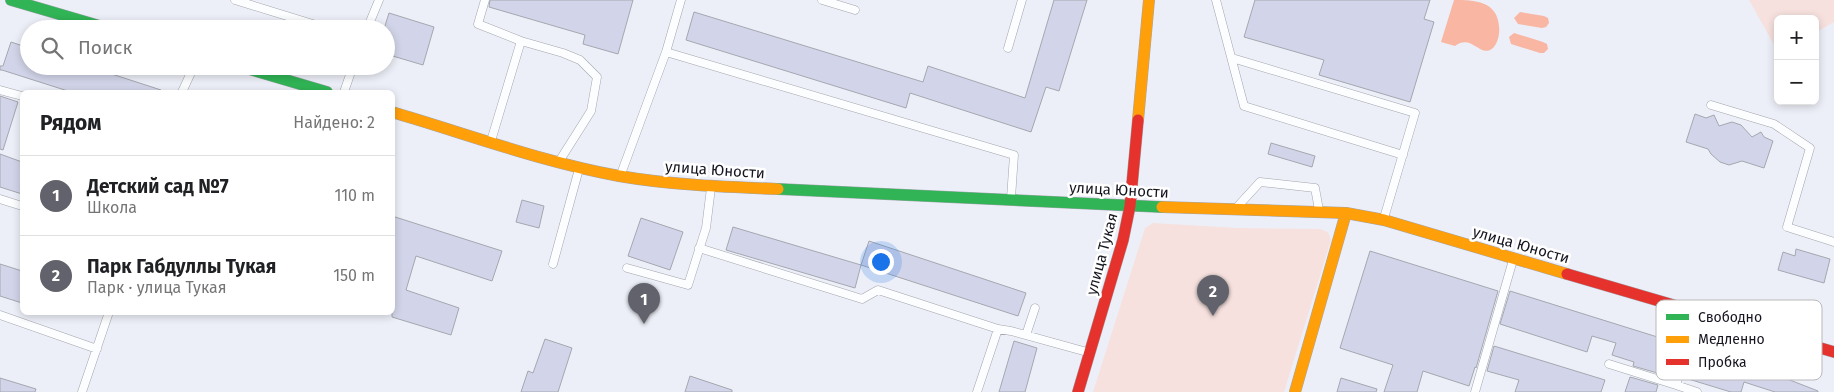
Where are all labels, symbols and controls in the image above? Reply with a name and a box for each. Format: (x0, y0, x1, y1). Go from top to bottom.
map controls (1774, 15, 1819, 105)
button: + (1774, 15, 1819, 60)
search box (20, 20, 395, 75)
icon: search (38, 34, 66, 62)
text: Поиск (78, 36, 132, 59)
button: − (1774, 60, 1819, 105)
text: Рядом (40, 110, 101, 136)
text: Найдено: 2 (293, 113, 375, 132)
street label: улица Юности (665, 158, 765, 182)
text: Детский сад №7 (87, 175, 229, 198)
street label: улица Юности (1069, 178, 1169, 202)
text: 1 (52, 186, 60, 205)
text: 110 m (334, 186, 375, 205)
text: Школа (87, 198, 137, 217)
street label: улица Тукая (1082, 211, 1122, 297)
street label: улица Юности (1471, 223, 1571, 267)
your location (868, 249, 894, 275)
text: Парк Габдуллы Тукая (87, 255, 276, 278)
text: 2 (52, 266, 60, 285)
text: 150 m (333, 266, 375, 285)
pin: 2 (1197, 275, 1229, 316)
text: Парк · улица Тукая (87, 278, 227, 297)
pin: 1 (628, 283, 660, 324)
legend (1656, 300, 1822, 380)
text: Свободно (1698, 309, 1762, 326)
text: Медленно (1698, 331, 1765, 348)
text: Пробка (1698, 354, 1747, 371)

